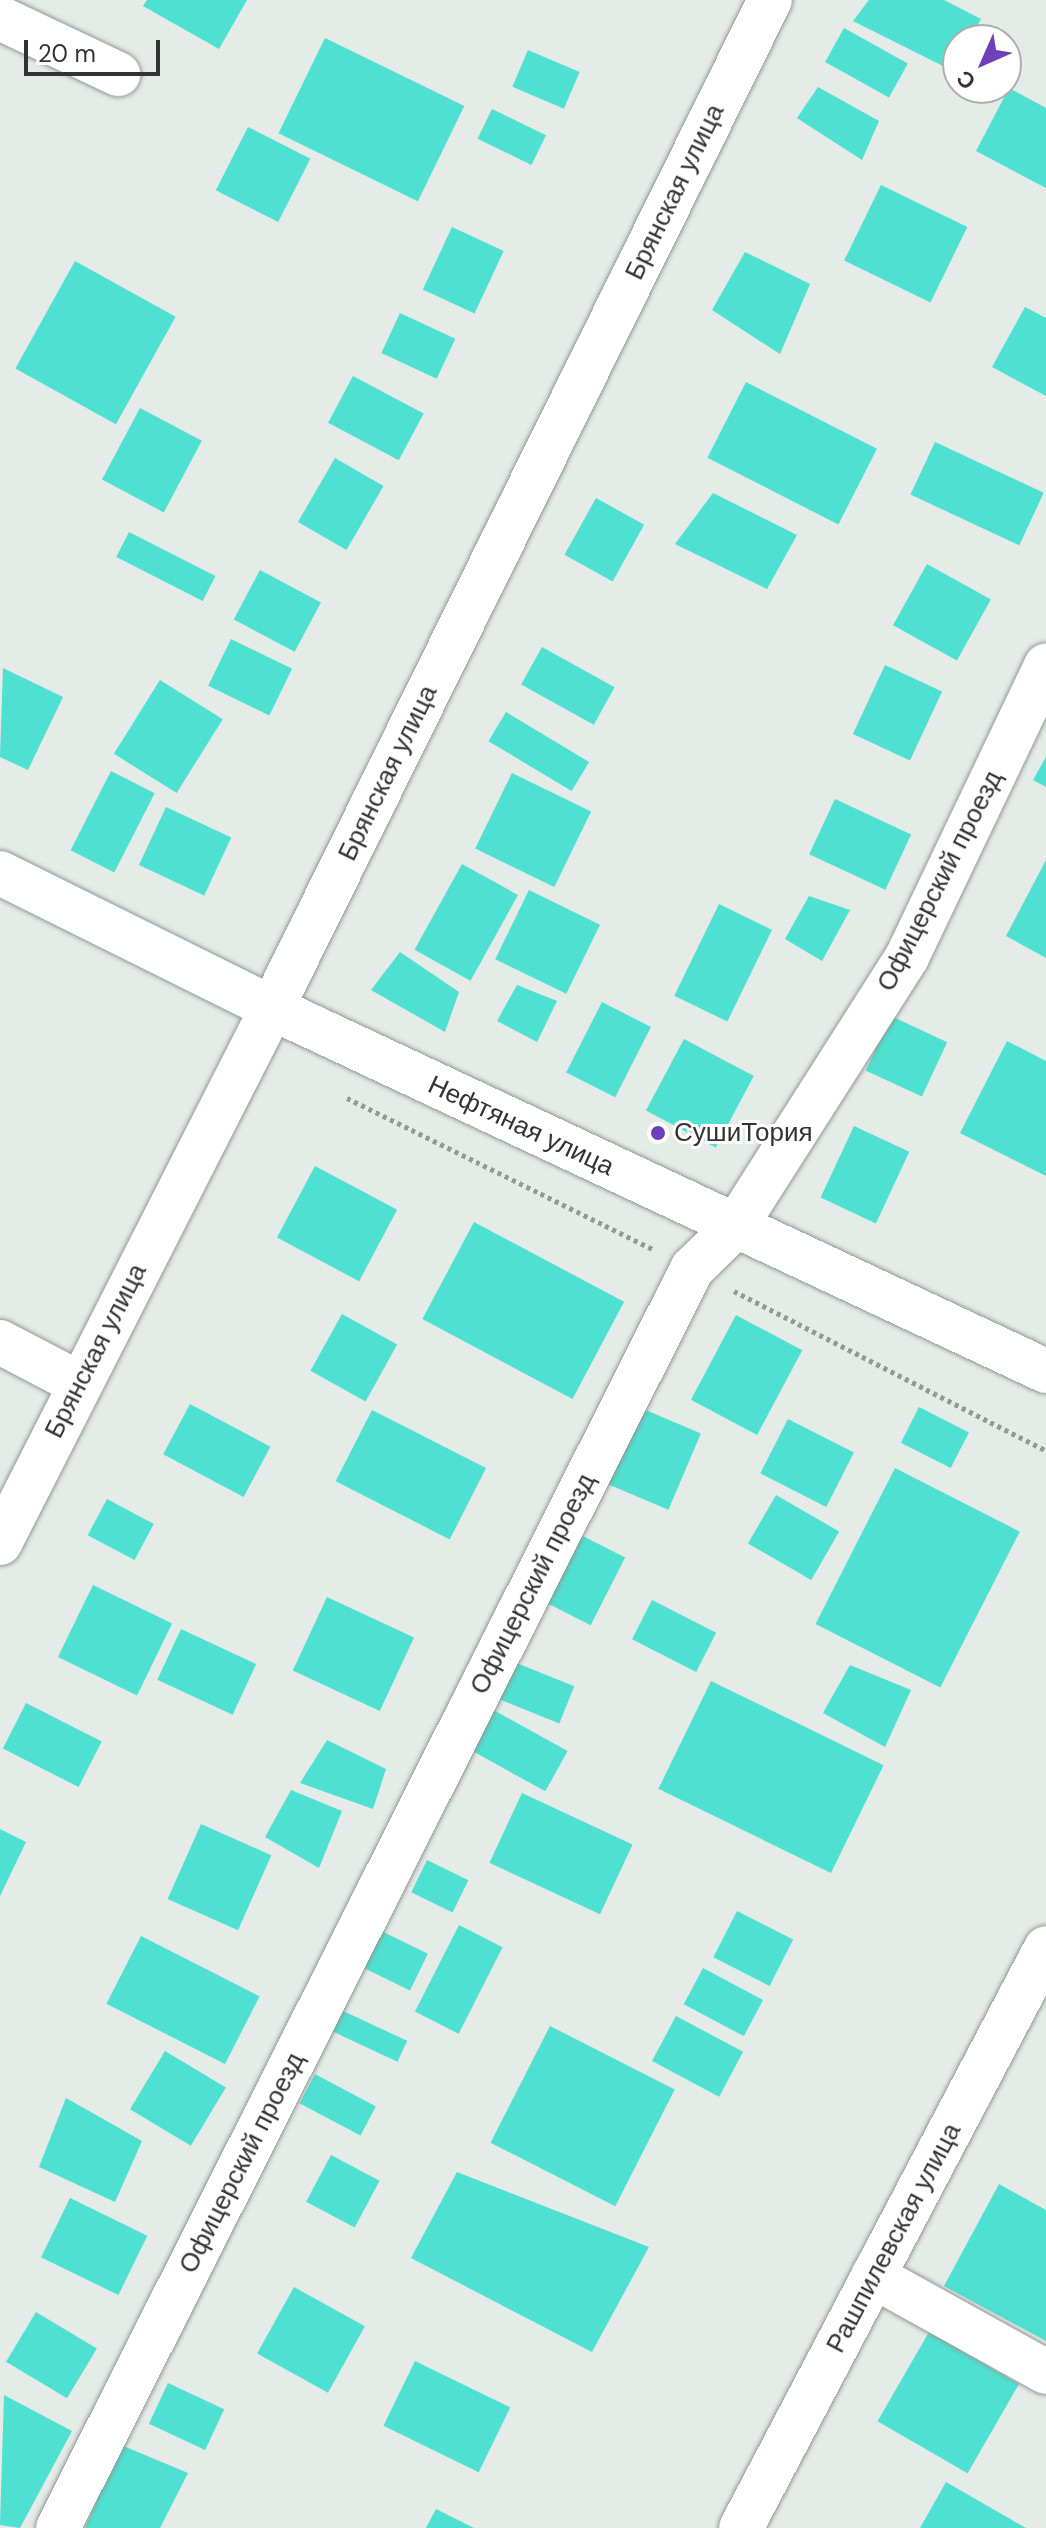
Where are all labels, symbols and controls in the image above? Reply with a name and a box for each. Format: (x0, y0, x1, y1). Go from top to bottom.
scale bar (28, 24, 164, 74)
north arrow (942, 24, 1022, 104)
text: 20 m (38, 38, 96, 69)
text: С (950, 64, 982, 96)
street label: Брянская улица (619, 99, 731, 285)
street label: Брянская улица (332, 680, 444, 866)
street label: Офицерский проезд (871, 765, 1009, 997)
street label: Нефтяная улица (423, 1069, 619, 1183)
place label: СушиТория (674, 1117, 813, 1149)
marker: СушиТория (649, 1124, 667, 1142)
street label: Брянская улица (39, 1259, 153, 1443)
street label: Офицерский проезд (464, 1468, 602, 1700)
street label: Офицерский проезд (173, 2047, 311, 2279)
street label: Рашпилевская улица (820, 2118, 968, 2358)

